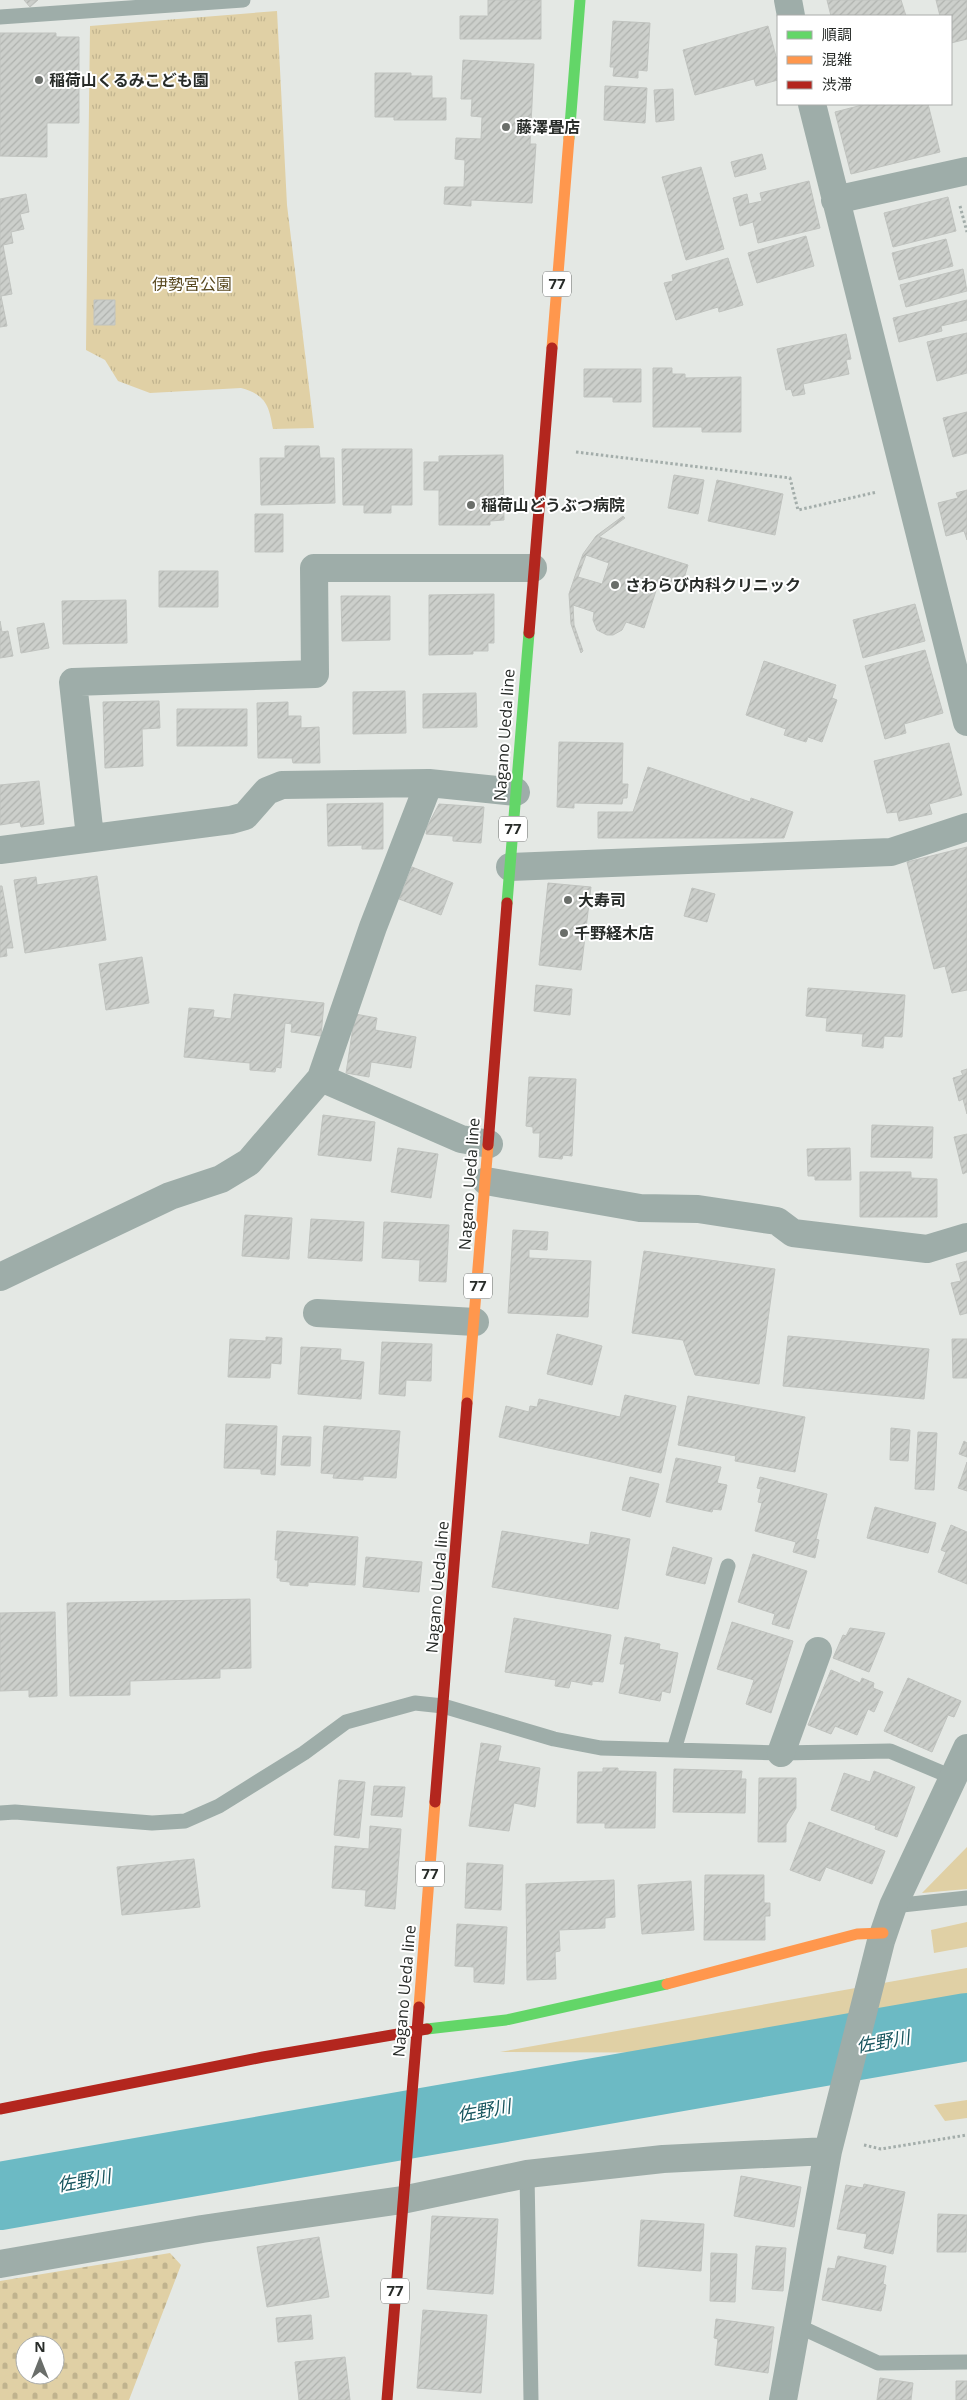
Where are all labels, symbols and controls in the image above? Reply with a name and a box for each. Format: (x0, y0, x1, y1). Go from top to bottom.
legend (777, 15, 952, 105)
text: 順調 (822, 24, 852, 44)
text: 混雑 (822, 49, 852, 69)
place label: 稲荷山くるみこども園 (49, 69, 209, 91)
marker: 稲荷山くるみこども園 (33, 74, 45, 86)
text: 渋滞 (822, 74, 852, 94)
place label: 藤澤畳店 (516, 116, 580, 138)
marker: 藤澤畳店 (500, 121, 512, 133)
road number: 77 (543, 272, 571, 296)
park label: 伊勢宮公園 (152, 273, 232, 295)
place label: 稲荷山どうぶつ病院 (481, 494, 625, 516)
marker: 稲荷山どうぶつ病院 (465, 499, 477, 511)
place label: さわらび内科クリニック (625, 574, 801, 596)
marker: さわらび内科クリニック (609, 579, 621, 591)
street label: Nagano Ueda line (488, 668, 520, 802)
road number: 77 (499, 816, 527, 842)
place label: 大寿司 (578, 889, 626, 911)
marker: 大寿司 (562, 894, 574, 906)
place label: 千野経木店 (574, 922, 654, 944)
marker: 千野経木店 (558, 927, 570, 939)
street label: Nagano Ueda line (453, 1117, 485, 1251)
road number: 77 (464, 1274, 492, 1298)
street label: Nagano Ueda line (420, 1520, 454, 1654)
road number: 77 (416, 1862, 444, 1886)
street label: Nagano Ueda line (387, 1924, 421, 2058)
water label: 佐野川 (854, 2024, 913, 2058)
water label: 佐野川 (455, 2093, 514, 2127)
water label: 佐野川 (55, 2163, 114, 2197)
road number: 77 (381, 2278, 409, 2304)
north arrow (15, 2335, 65, 2385)
text: N (34, 2337, 46, 2356)

